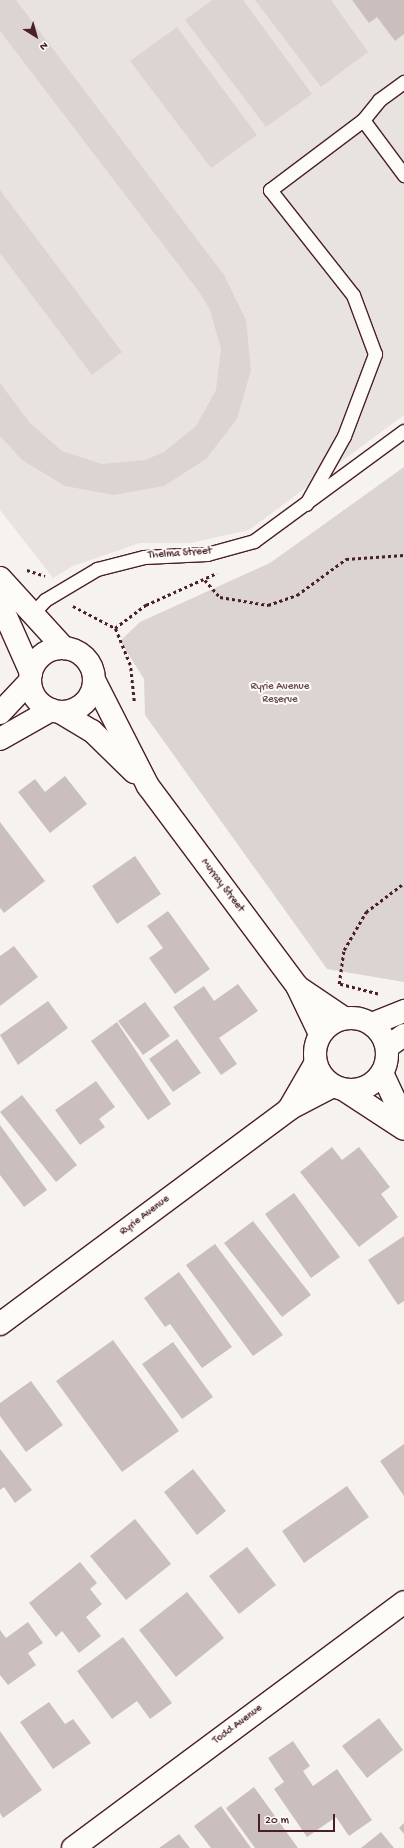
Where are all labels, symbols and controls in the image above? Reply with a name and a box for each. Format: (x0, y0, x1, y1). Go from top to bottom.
north arrow (16, 16, 56, 56)
text: N (37, 39, 50, 53)
street label: Thelma Street (148, 545, 212, 563)
park label: Ryrie Avenue Reserve (251, 681, 309, 707)
street label: Murray Street (197, 856, 247, 916)
street label: Ryrie Avenue (118, 1193, 172, 1239)
street label: Todd Avenue (211, 1702, 265, 1748)
scale bar (260, 1806, 337, 1832)
text: 20 m (265, 1814, 289, 1828)

